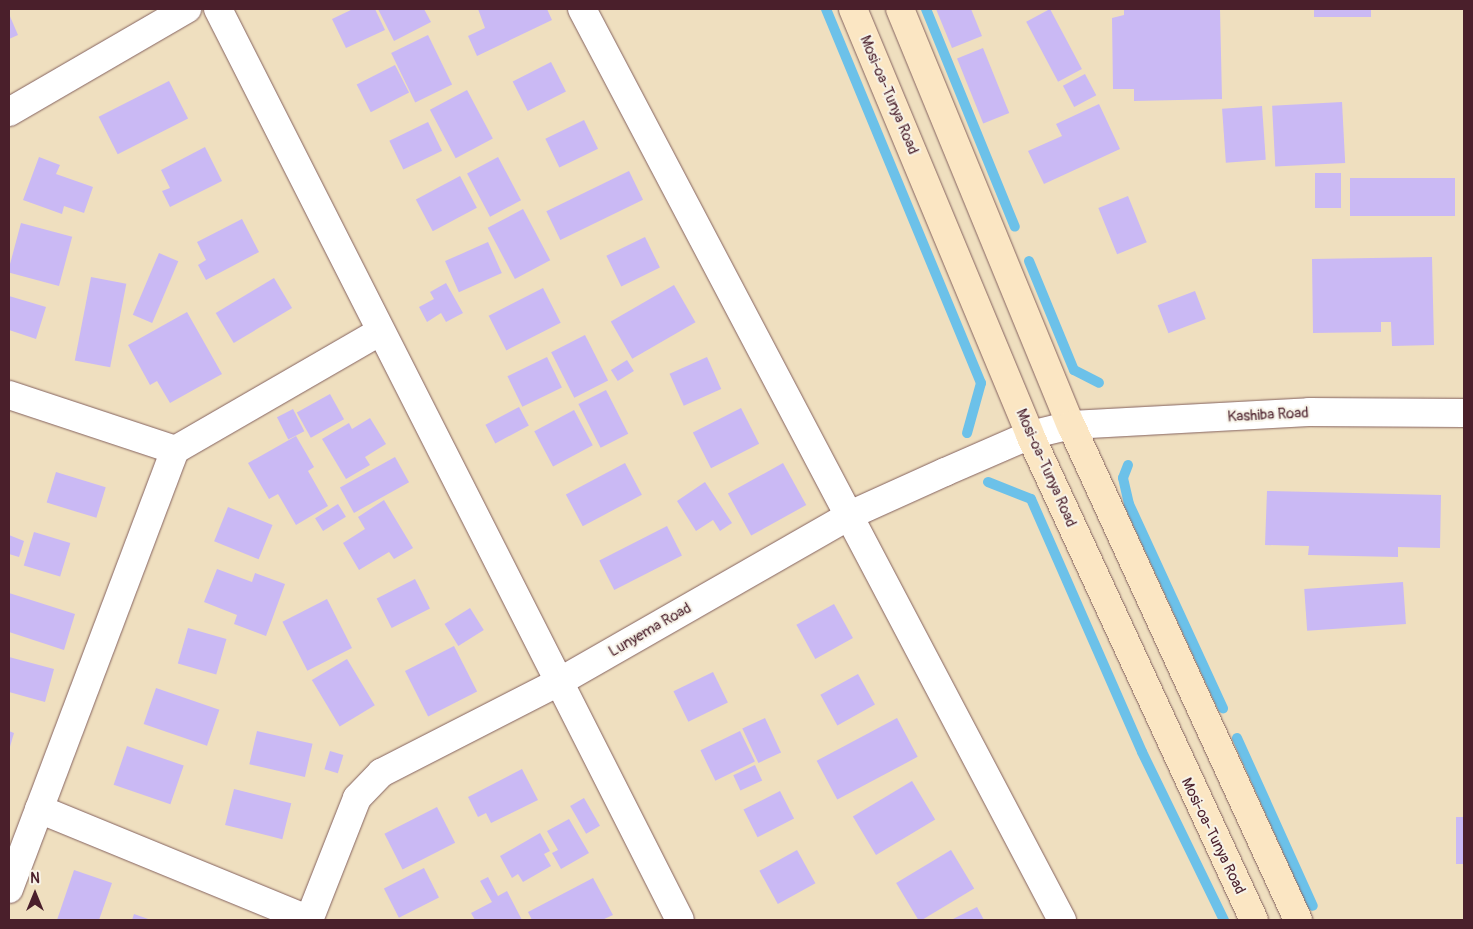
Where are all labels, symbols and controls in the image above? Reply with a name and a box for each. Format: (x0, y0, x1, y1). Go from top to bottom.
street label: Mosi-oa-Tunya Road (856, 33, 922, 157)
street label: Kashiba Road (1227, 404, 1309, 426)
street label: Mosi-oa-Tunya Road (1012, 406, 1080, 530)
street label: Lunyema Road (606, 599, 694, 661)
street label: Mosi-oa-Tunya Road (1177, 775, 1249, 897)
north arrow (10, 869, 60, 919)
text: N (30, 870, 40, 887)

